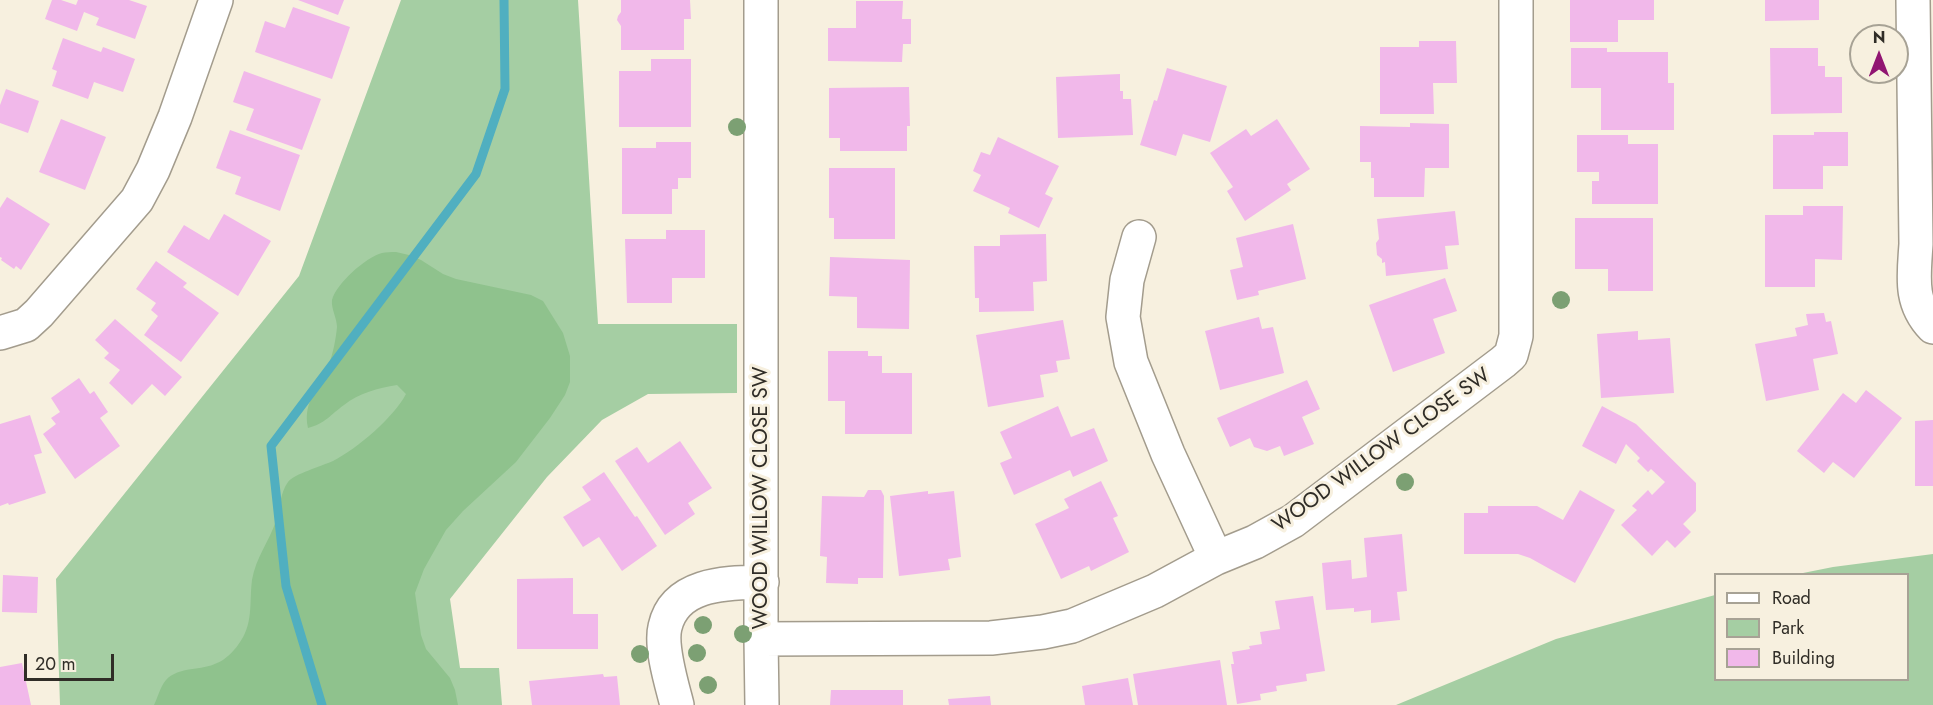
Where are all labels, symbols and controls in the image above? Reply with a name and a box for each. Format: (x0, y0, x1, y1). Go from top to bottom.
north arrow (1849, 24, 1909, 84)
text: N (1873, 26, 1885, 49)
street label: WOOD WILLOW CLOSE SW (1268, 364, 1496, 538)
street label: WOOD WILLOW CLOSE SW (749, 367, 775, 629)
legend (1714, 573, 1909, 681)
text: Road (1772, 585, 1811, 611)
text: Park (1772, 615, 1804, 641)
scale bar (27, 642, 117, 680)
text: Building (1772, 645, 1835, 671)
text: 20 m (35, 651, 75, 677)

